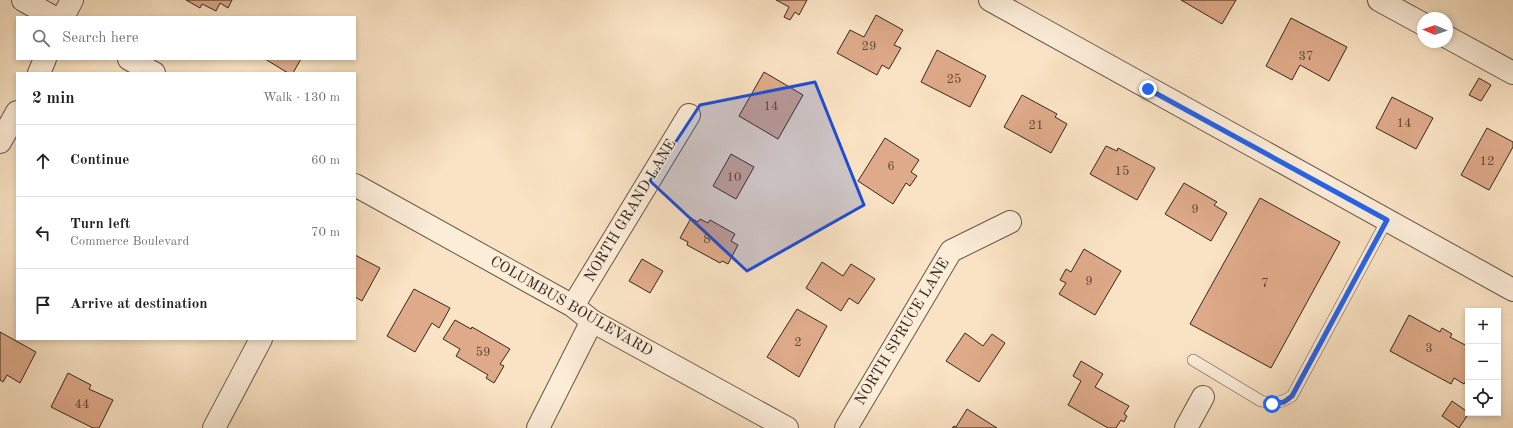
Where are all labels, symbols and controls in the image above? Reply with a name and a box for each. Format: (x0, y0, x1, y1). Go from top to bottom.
north arrow (1417, 12, 1453, 48)
search box (16, 16, 356, 60)
icon: search (30, 27, 52, 49)
text: Search here (62, 31, 139, 46)
house number: 29 (861, 40, 877, 53)
house number: 37 (1298, 50, 1314, 63)
house number: 25 (946, 73, 962, 86)
route end (1139, 80, 1157, 98)
text: 2 min (32, 90, 75, 107)
text: Walk · 130 m (263, 91, 340, 104)
house number: 14 (763, 100, 779, 113)
house number: 14 (1396, 117, 1412, 130)
house number: 21 (1028, 119, 1044, 132)
street label: NORTH GRAND LANE (582, 137, 680, 285)
icon: ahead (32, 150, 54, 172)
text: Continue (70, 153, 129, 168)
text: 60 m (311, 154, 340, 167)
house number: 12 (1479, 155, 1495, 168)
house number: 6 (887, 160, 895, 173)
house number: 15 (1114, 165, 1130, 178)
house number: 10 (726, 171, 742, 184)
house number: 9 (1191, 203, 1199, 216)
text: Turn left (70, 217, 130, 232)
icon: left (32, 222, 54, 244)
text: 70 m (311, 226, 340, 239)
house number: 8 (703, 233, 711, 246)
text: Commerce Boulevard (70, 235, 189, 248)
street label: COLUMBUS BOULEVARD (487, 254, 655, 360)
street label: NORTH SPRUCE LANE (853, 256, 953, 408)
house number: 9 (1085, 275, 1093, 288)
house number: 7 (1261, 277, 1269, 290)
icon: arrive (32, 294, 54, 316)
text: Arrive at destination (70, 297, 208, 312)
map controls (1465, 308, 1501, 416)
button: + (1465, 308, 1501, 344)
house number: 2 (794, 336, 802, 349)
house number: 3 (1425, 342, 1433, 355)
button: − (1465, 344, 1501, 380)
house number: 59 (475, 346, 491, 359)
button: locate (1465, 380, 1501, 416)
route start (1263, 395, 1281, 413)
house number: 44 (74, 398, 90, 411)

